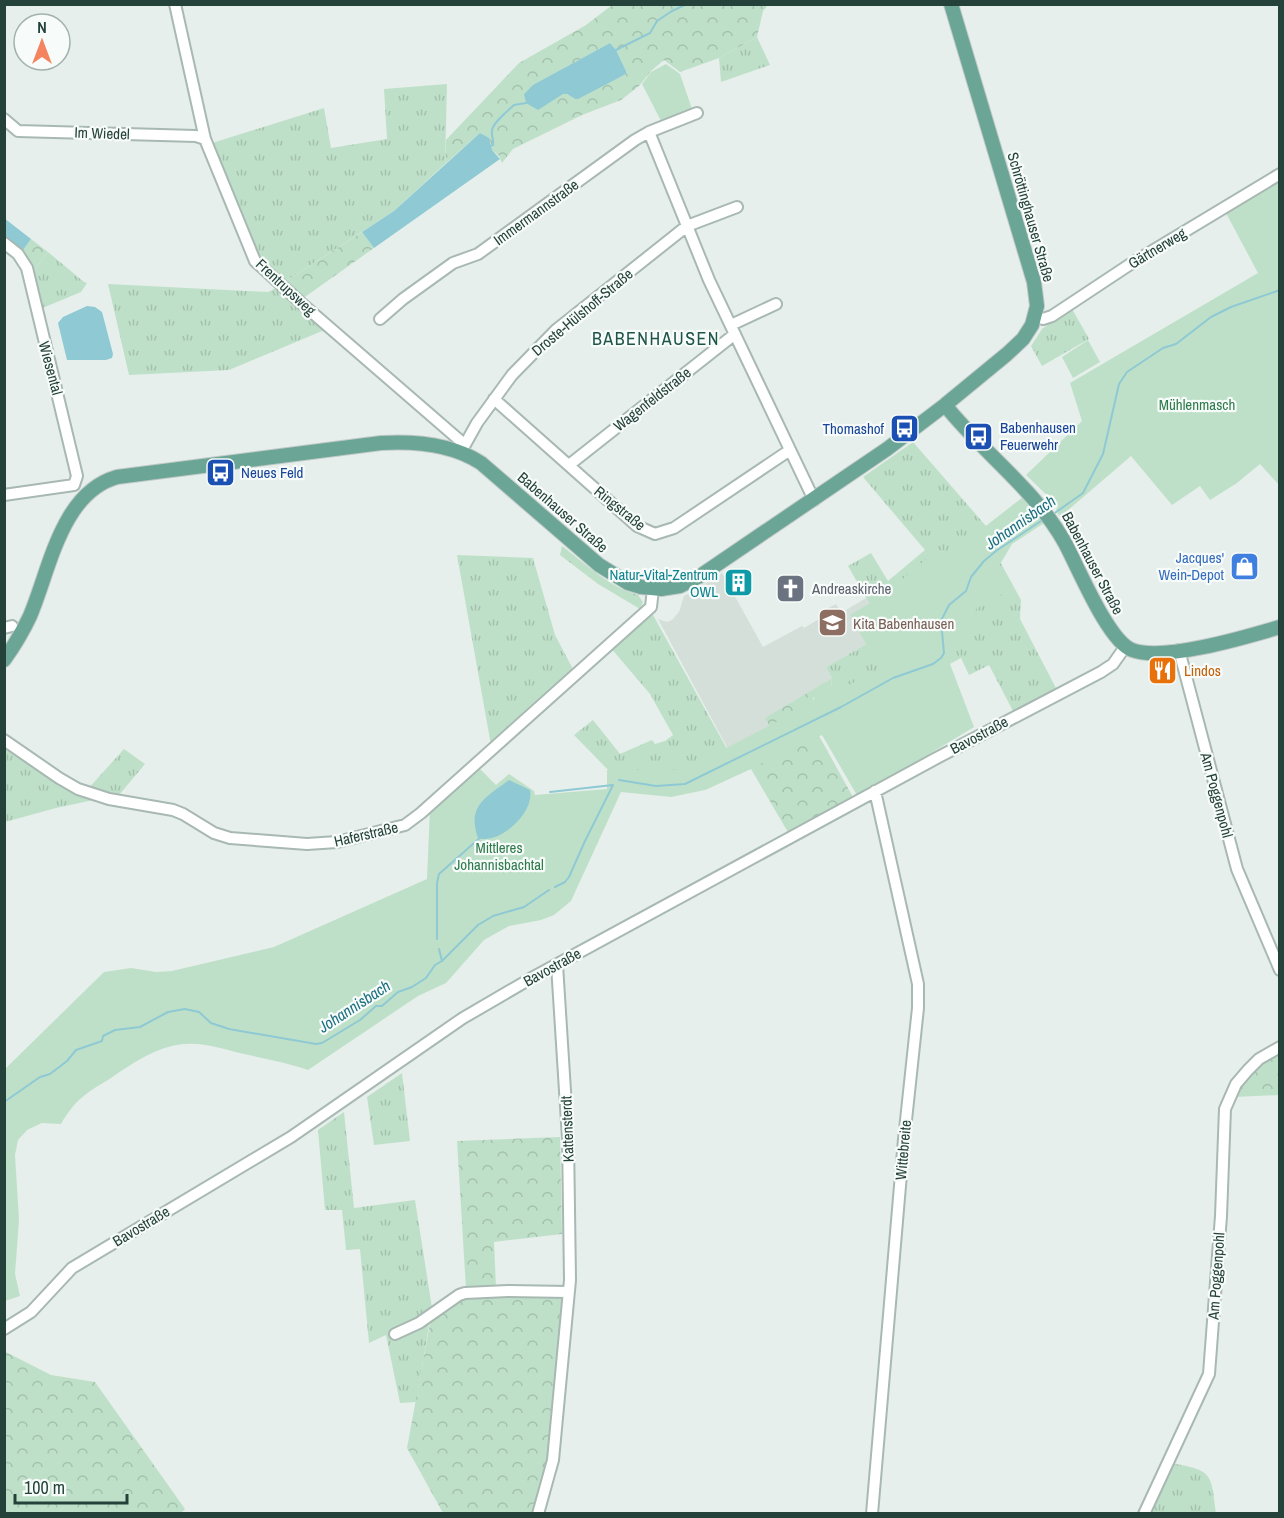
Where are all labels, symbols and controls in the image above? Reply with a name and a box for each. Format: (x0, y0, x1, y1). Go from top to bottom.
north arrow (12, 12, 72, 72)
text: N (37, 16, 47, 38)
street label: Im Wiedel (74, 122, 130, 144)
street label: Schröttinghauser Straße (1002, 150, 1060, 284)
street label: Immermannstraße (489, 174, 583, 250)
street label: Gärtnerweg (1124, 222, 1190, 274)
street label: Frentrupsweg (251, 254, 321, 320)
street label: Droste-Hülshoff-Straße (527, 263, 637, 361)
district label: BABENHAUSEN (592, 326, 720, 351)
street label: Wiesental (34, 339, 68, 397)
street label: Wagenfeldstraße (609, 362, 695, 436)
park label: Mühlenmasch (1159, 394, 1235, 415)
bus stop icon: Thomashof (889, 412, 921, 444)
place label: Babenhausen Feuerwehr (1000, 417, 1076, 455)
place label: Thomashof (822, 418, 885, 439)
bus stop icon: Babenhausen Feuerwehr (963, 420, 995, 452)
bus stop icon: Neues Feld (204, 456, 236, 488)
place label: Neues Feld (241, 462, 303, 483)
street label: Babenhauser Straße (513, 467, 613, 557)
street label: Ringstraße (590, 481, 650, 535)
water label: Johannisbach (979, 490, 1060, 555)
street label: Babenhauser Straße (1057, 508, 1129, 618)
place label: Jacques' Wein-Depot (1159, 547, 1225, 585)
shop icon: Jacques' Wein-Depot (1229, 550, 1261, 582)
place label: Natur-Vital-Zentrum OWL (610, 564, 718, 602)
building icon: Natur-Vital-Zentrum OWL (723, 567, 755, 599)
church icon: Andreaskirche (775, 572, 807, 604)
place label: Andreaskirche (811, 578, 891, 599)
school or university icon: Kita Babenhausen (816, 607, 848, 639)
place label: Kita Babenhausen (853, 613, 954, 634)
restaurant icon: Lindos (1147, 654, 1179, 686)
place label: Lindos (1184, 660, 1221, 681)
street label: Bavostraße (946, 711, 1012, 759)
street label: Am Poggenpohl (1195, 749, 1238, 840)
street label: Haferstraße (332, 816, 400, 852)
park label: Mittleres Johannisbachtal (454, 837, 544, 875)
street label: Bavostraße (519, 942, 585, 991)
water label: Johannisbach (313, 975, 394, 1038)
street label: Kattensterdt (555, 1095, 579, 1163)
street label: Wittebreite (890, 1119, 916, 1181)
street label: Bavostraße (109, 1201, 173, 1251)
street label: Am Poggenpohl (1202, 1232, 1230, 1321)
scale bar (15, 1467, 128, 1505)
text: 100 m (24, 1475, 65, 1500)

